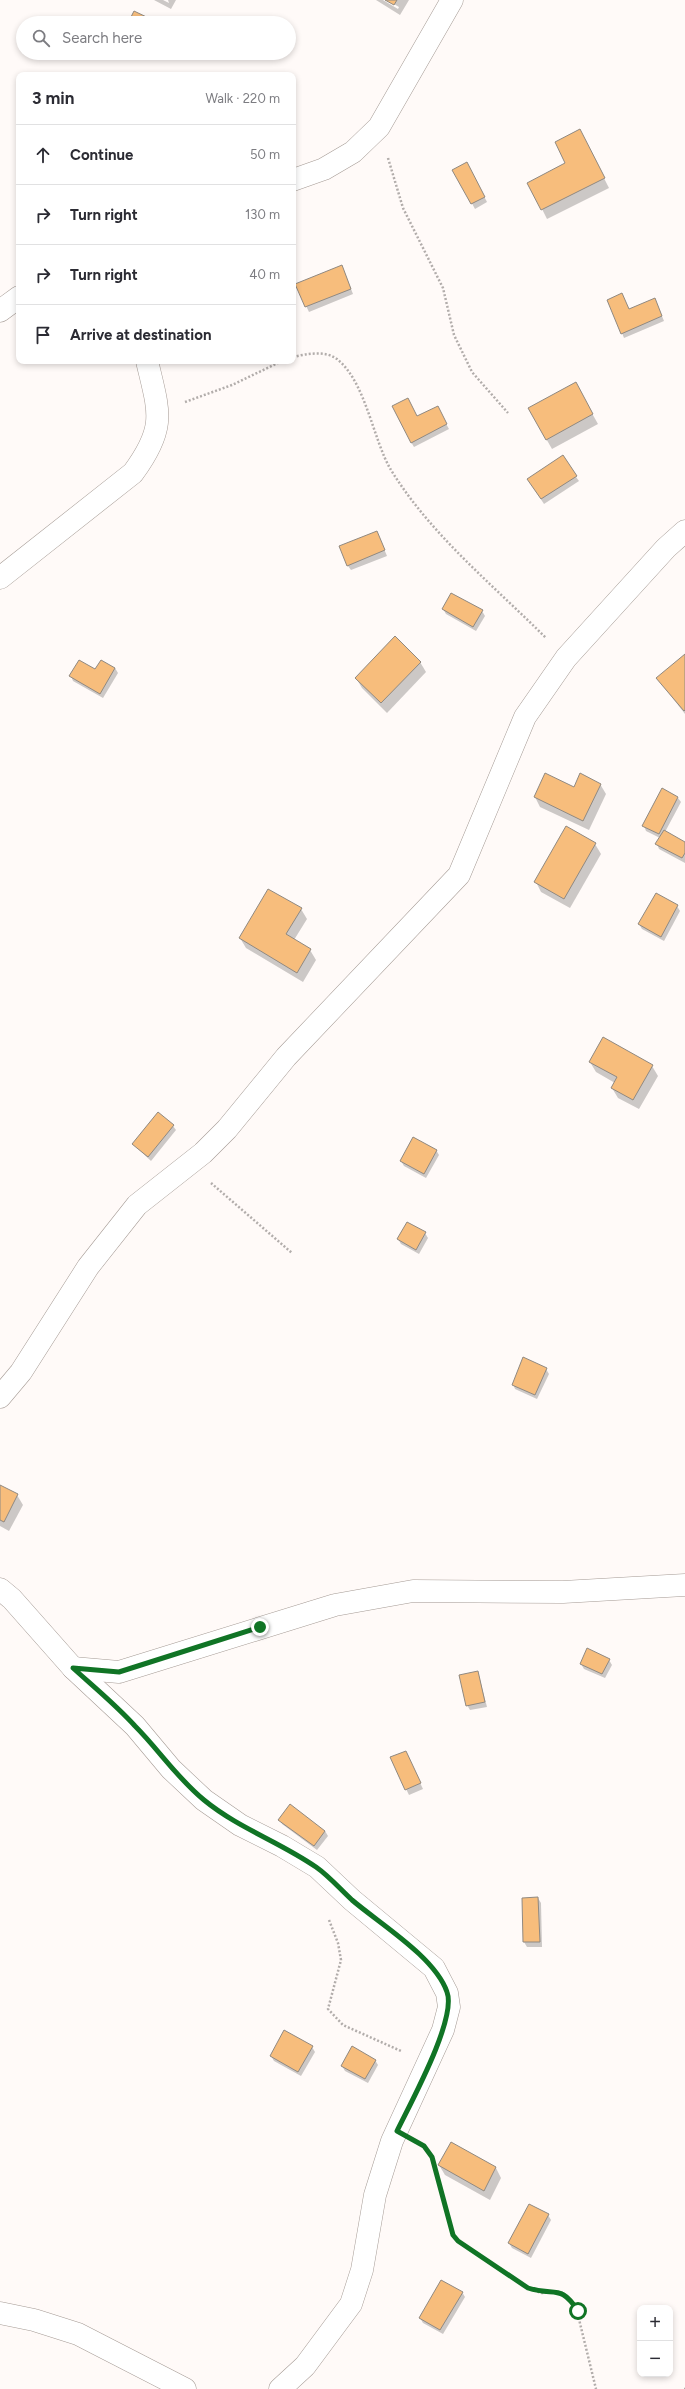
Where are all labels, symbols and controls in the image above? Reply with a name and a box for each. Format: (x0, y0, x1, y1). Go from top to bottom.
search box (16, 16, 296, 60)
icon: search (30, 27, 52, 49)
text: Search here (62, 29, 142, 47)
text: 3 min (32, 88, 74, 108)
text: Walk · 220 m (205, 91, 280, 106)
icon: ahead (32, 144, 54, 166)
text: Continue (70, 146, 133, 164)
text: 50 m (250, 147, 280, 162)
icon: right (32, 204, 54, 226)
text: Turn right (70, 206, 138, 224)
text: 130 m (245, 207, 280, 222)
icon: right (32, 264, 54, 286)
text: Turn right (70, 266, 138, 284)
text: 40 m (249, 267, 280, 282)
icon: arrive (32, 324, 54, 346)
text: Arrive at destination (70, 326, 211, 344)
route end (251, 1618, 269, 1636)
route start (569, 2302, 587, 2320)
map controls (637, 2305, 673, 2377)
button: + (637, 2305, 673, 2341)
button: − (637, 2341, 673, 2377)

